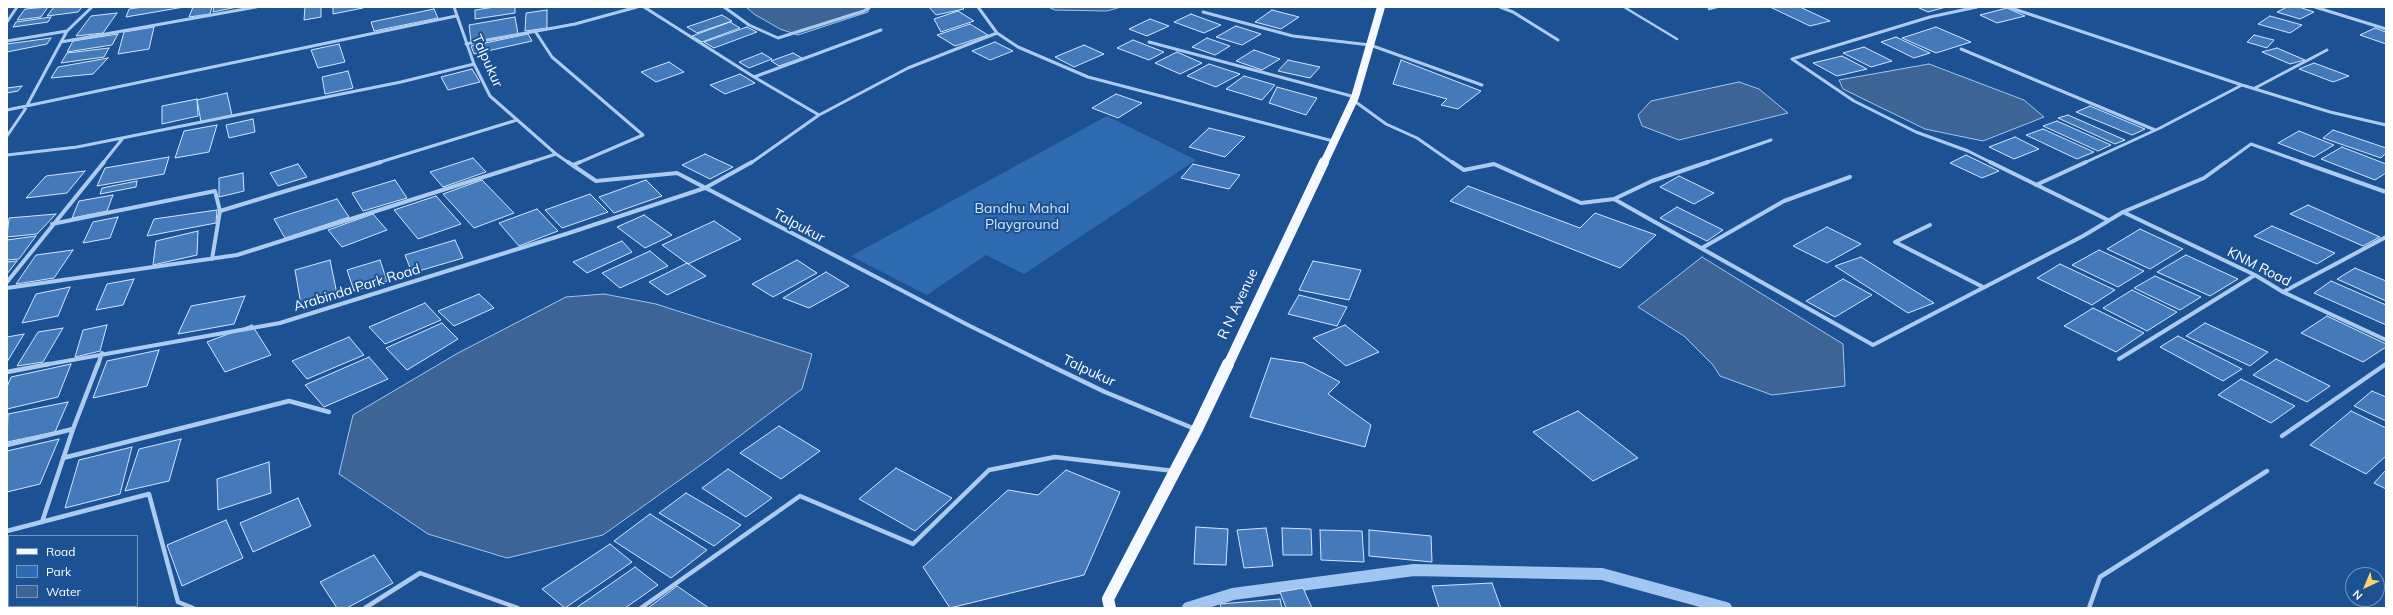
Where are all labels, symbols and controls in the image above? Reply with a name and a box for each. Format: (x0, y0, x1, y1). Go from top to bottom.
street label: Talpukur (468, 32, 506, 90)
park label: Bandhu Mahal Playground (975, 201, 1069, 234)
street label: Talpukur (770, 205, 828, 247)
street label: KNM Road (2224, 244, 2294, 290)
street label: Arabinda Park Road (292, 261, 422, 315)
street label: R N Avenue (1214, 266, 1262, 342)
street label: Talpukur (1060, 352, 1118, 390)
legend (8, 535, 138, 607)
text: Road (46, 544, 75, 559)
text: Park (46, 564, 71, 579)
north arrow (2345, 567, 2385, 607)
text: Water (46, 584, 81, 599)
text: N (2350, 587, 2365, 603)

